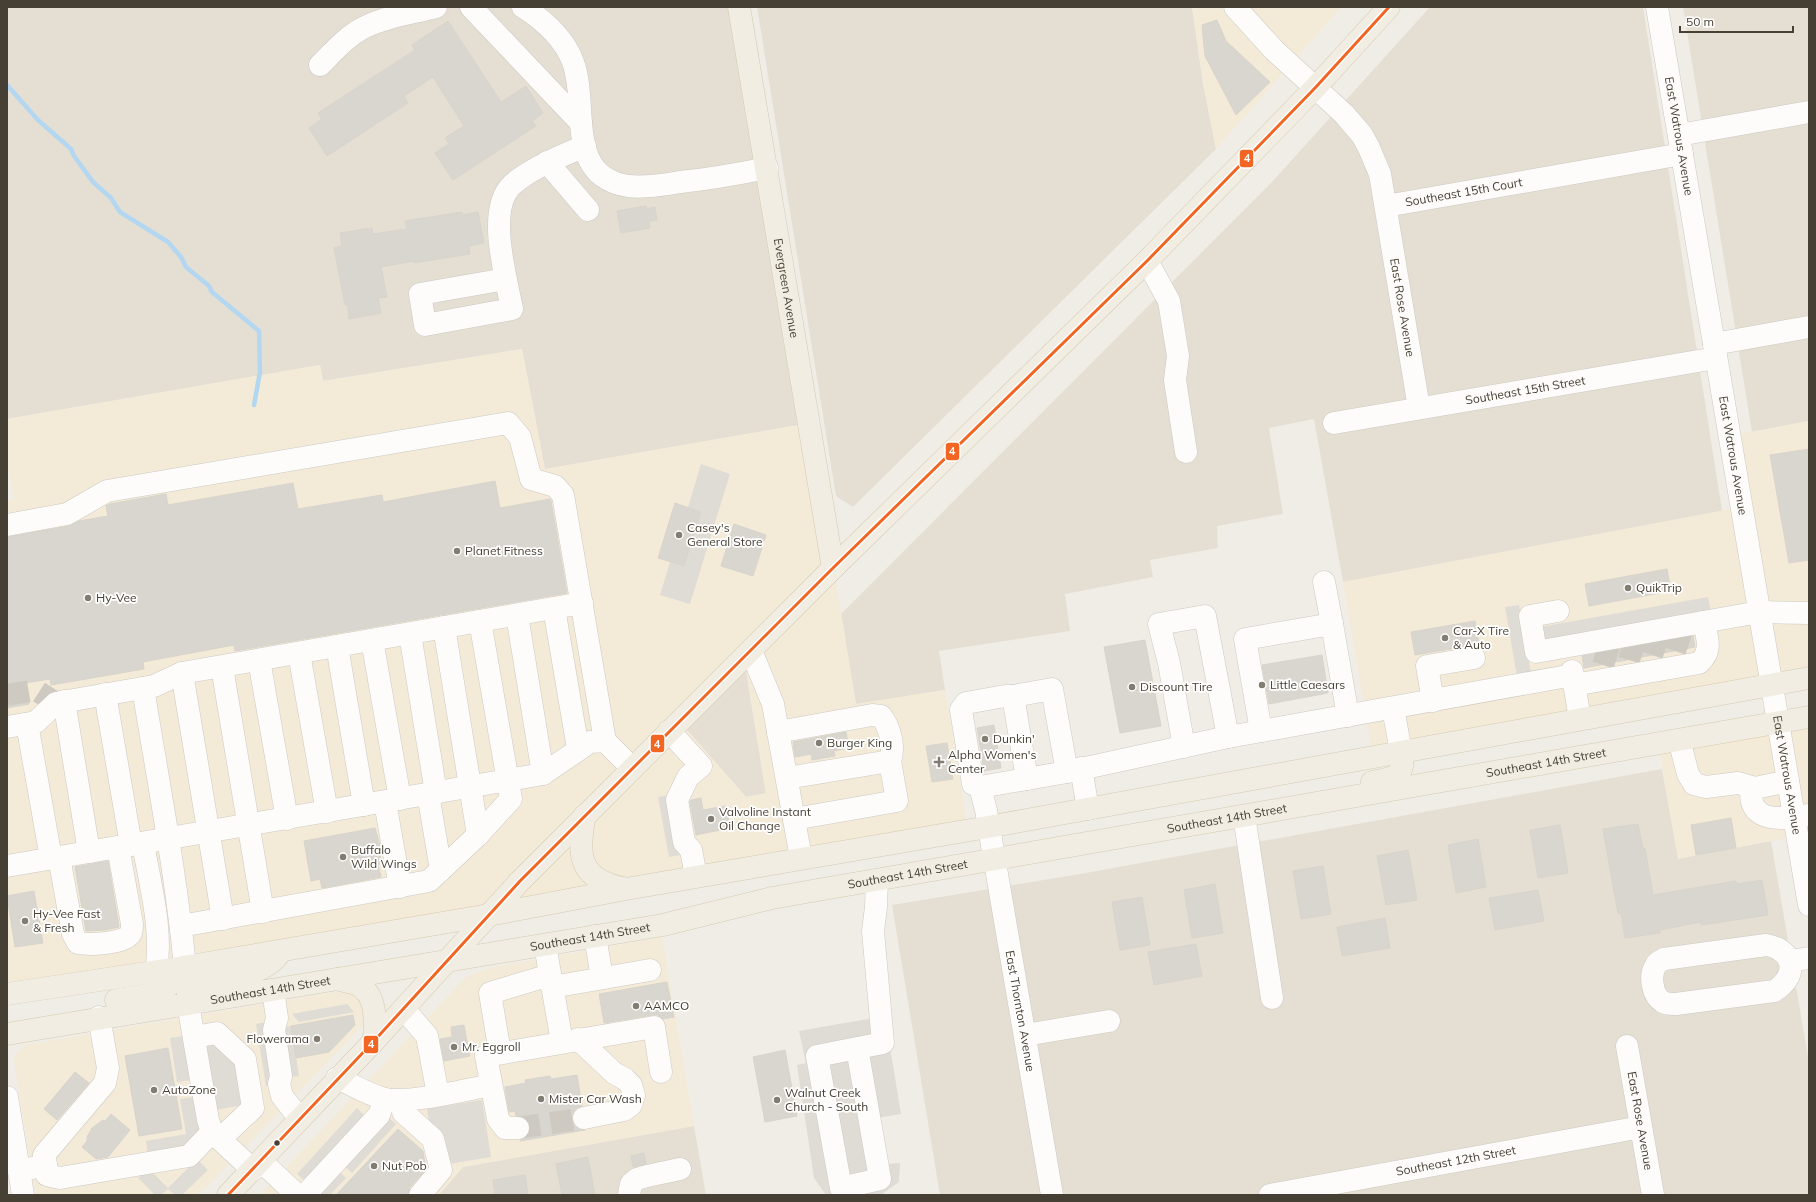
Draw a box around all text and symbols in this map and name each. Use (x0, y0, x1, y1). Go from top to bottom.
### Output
scale bar (1680, 8, 1793, 34)
text: 50 m (1686, 14, 1714, 29)
street label: East Watrous Avenue (1662, 75, 1697, 197)
line badge: 4 (1239, 149, 1254, 168)
text: 4 (1244, 151, 1251, 165)
street label: Southeast 15th Court (1404, 174, 1524, 210)
street label: Evergreen Avenue (771, 237, 802, 339)
street label: East Rose Avenue (1387, 257, 1418, 358)
street label: Southeast 15th Street (1464, 372, 1586, 408)
street label: East Watrous Avenue (1716, 395, 1751, 516)
line badge: 4 (945, 442, 960, 461)
text: 4 (949, 444, 956, 458)
place label: Casey's General Store (687, 520, 763, 549)
marker: Casey's General Store (674, 530, 684, 540)
place label: Planet Fitness (465, 543, 543, 558)
marker: Planet Fitness (452, 546, 462, 556)
place label: QuikTrip (1636, 580, 1682, 595)
marker: QuikTrip (1623, 583, 1633, 593)
place label: Hy-Vee (96, 590, 137, 605)
marker: Hy-Vee (83, 593, 93, 603)
place label: Car-X Tire & Auto (1453, 623, 1509, 652)
marker: Car-X Tire & Auto (1440, 633, 1450, 643)
place label: Little Caesars (1270, 677, 1345, 692)
place label: Discount Tire (1140, 679, 1213, 694)
marker: Little Caesars (1257, 680, 1267, 690)
marker: Discount Tire (1127, 682, 1137, 692)
street label: East Watrous Avenue (1770, 714, 1805, 836)
place label: Dunkin' (993, 731, 1035, 746)
line badge: 4 (650, 734, 665, 753)
marker: Dunkin' (980, 734, 990, 744)
place label: Burger King (827, 735, 892, 750)
text: 4 (654, 737, 661, 751)
marker: Burger King (814, 738, 824, 748)
street label: Southeast 14th Street (1485, 745, 1607, 780)
place label: Alpha Women's Center (948, 747, 1036, 776)
marker: Alpha Women's Center (933, 756, 945, 768)
street label: Southeast 14th Street (1166, 800, 1288, 836)
place label: Valvoline Instant Oil Change (719, 804, 811, 833)
marker: Valvoline Instant Oil Change (706, 814, 716, 824)
place label: Buffalo Wild Wings (351, 842, 417, 871)
marker: Buffalo Wild Wings (338, 852, 348, 862)
street label: Southeast 14th Street (846, 856, 969, 892)
place label: Hy-Vee Fast & Fresh (33, 906, 101, 935)
marker: Hy-Vee Fast & Fresh (20, 916, 30, 926)
street label: Southeast 14th Street (529, 919, 651, 954)
street label: East Thornton Avenue (1002, 949, 1039, 1073)
street label: Southeast 14th Street (209, 972, 331, 1007)
place label: AAMCO (644, 998, 689, 1013)
marker: AAMCO (631, 1001, 641, 1011)
place label: Flowerama (247, 1031, 309, 1046)
marker: Flowerama (312, 1034, 322, 1044)
line badge: 4 (363, 1035, 379, 1054)
text: 4 (368, 1037, 375, 1051)
place label: Mr. Eggroll (462, 1039, 521, 1054)
marker: Mr. Eggroll (449, 1042, 459, 1052)
street label: East Rose Avenue (1625, 1070, 1657, 1171)
place label: AutoZone (162, 1082, 216, 1097)
marker: AutoZone (149, 1085, 159, 1095)
place label: Walnut Creek Church - South (785, 1085, 868, 1114)
place label: Mister Car Wash (549, 1091, 642, 1106)
marker: Mister Car Wash (536, 1094, 546, 1104)
marker: Walnut Creek Church - South (772, 1095, 782, 1105)
unlabelled marker (272, 1138, 282, 1148)
street label: Southeast 12th Street (1395, 1142, 1517, 1179)
place label: Nut Pob (382, 1158, 427, 1173)
marker: Nut Pob (369, 1161, 379, 1171)

